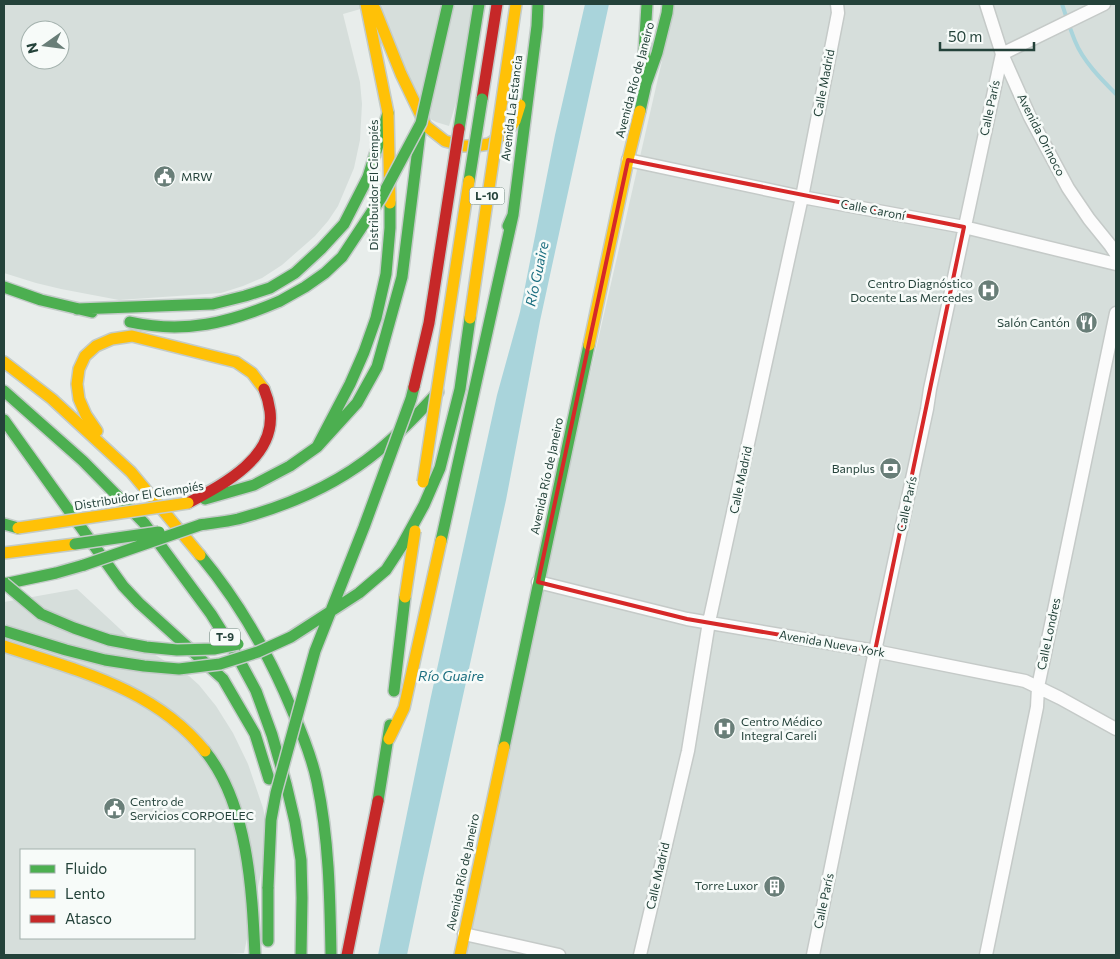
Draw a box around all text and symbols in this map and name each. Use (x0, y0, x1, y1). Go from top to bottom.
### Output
north arrow (20, 20, 70, 70)
street label: Avenida Río de Janeiro (612, 20, 657, 140)
scale bar (940, 20, 1034, 52)
text: 50 m (948, 27, 982, 45)
text: N (22, 41, 41, 55)
street label: Calle Madrid (810, 48, 836, 118)
street label: Avenida La Estancia (498, 54, 524, 162)
street label: Calle París (976, 79, 1002, 137)
street label: Avenida Orinoco (1015, 91, 1069, 178)
street label: Distribuidor El Ciempiés (366, 120, 380, 250)
public building icon: MRW (153, 165, 177, 189)
place label: MRW (181, 169, 213, 183)
road number: L-10 (470, 188, 504, 205)
street label: Calle Caroní (840, 196, 908, 222)
water label: Río Guaire (521, 239, 552, 308)
place label: Centro Diagnóstico Docente Las Mercedes (850, 276, 973, 304)
hospital icon: Centro Diagnóstico Docente Las Mercedes (977, 279, 1001, 303)
restaurant icon: Salón Cantón (1074, 311, 1098, 335)
place label: Salón Cantón (997, 315, 1070, 329)
street label: Avenida Río de Janeiro (527, 416, 566, 536)
street label: Calle Madrid (726, 445, 754, 515)
bank icon: Banplus (879, 457, 903, 481)
place label: Banplus (832, 461, 875, 475)
street label: Calle París (893, 475, 919, 533)
street label: Distribuidor El Ciempiés (73, 478, 205, 512)
street label: Calle Londres (1034, 596, 1063, 671)
street label: Avenida Nueva York (778, 627, 887, 659)
road number: T-9 (210, 628, 240, 646)
water label: Río Guaire (418, 667, 484, 684)
place label: Centro Médico Integral Careli (741, 714, 822, 742)
hospital icon: Centro Médico Integral Careli (713, 717, 737, 741)
place label: Centro de Servicios CORPOELEC (130, 794, 254, 822)
public building icon: Centro de Servicios CORPOELEC (102, 797, 126, 821)
street label: Avenida Río de Janeiro (443, 812, 482, 932)
street label: Calle Madrid (642, 841, 672, 911)
legend (20, 849, 195, 939)
text: Fluido (65, 859, 107, 877)
street label: Calle París (810, 872, 836, 930)
building icon: Torre Luxor (762, 874, 786, 898)
place label: Torre Luxor (694, 878, 758, 892)
text: Lento (65, 884, 105, 902)
text: Atasco (65, 909, 112, 927)

